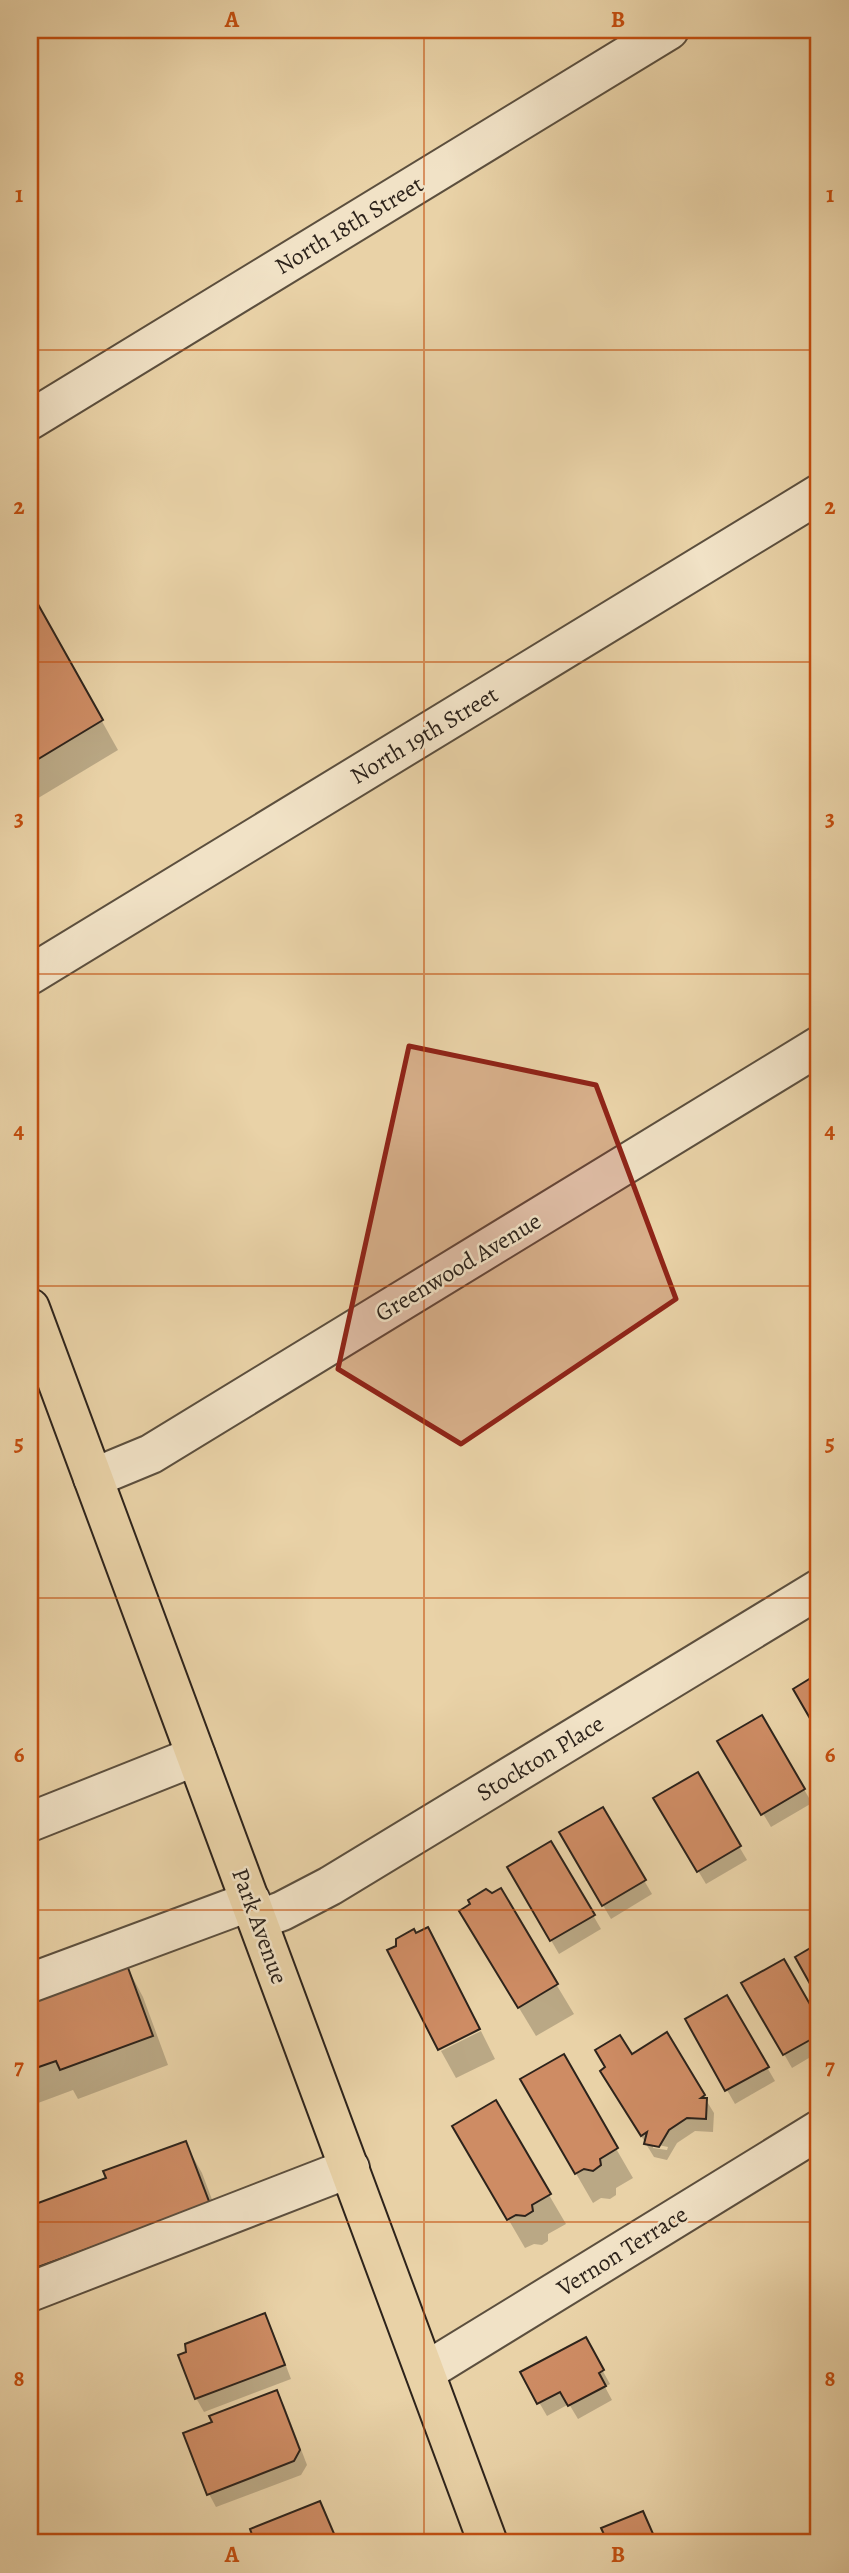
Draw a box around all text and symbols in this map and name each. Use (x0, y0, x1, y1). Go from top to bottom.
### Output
text: A (224, 4, 240, 35)
text: B (611, 4, 625, 35)
street label: North 18th Street (269, 168, 429, 282)
text: 1 (15, 179, 23, 210)
text: 1 (826, 179, 834, 210)
text: 2 (13, 491, 25, 522)
text: 2 (824, 491, 836, 522)
street label: North 19th Street (344, 678, 504, 792)
text: 3 (14, 803, 24, 834)
text: 3 (825, 803, 835, 834)
text: 4 (14, 1115, 25, 1146)
text: 4 (825, 1115, 836, 1146)
street label: Greenwood Avenue (369, 1205, 547, 1329)
text: 5 (14, 1427, 24, 1458)
text: 5 (825, 1427, 835, 1458)
street label: Stockton Place (470, 1707, 610, 1809)
text: 6 (14, 1739, 25, 1770)
text: 6 (825, 1739, 836, 1770)
street label: Park Avenue (224, 1864, 296, 1988)
text: 7 (14, 2051, 24, 2082)
text: 7 (825, 2051, 835, 2082)
street label: Vernon Terrace (550, 2198, 693, 2304)
text: 8 (13, 2363, 25, 2394)
text: 8 (824, 2363, 836, 2394)
text: A (224, 2539, 240, 2570)
text: B (611, 2539, 625, 2570)

